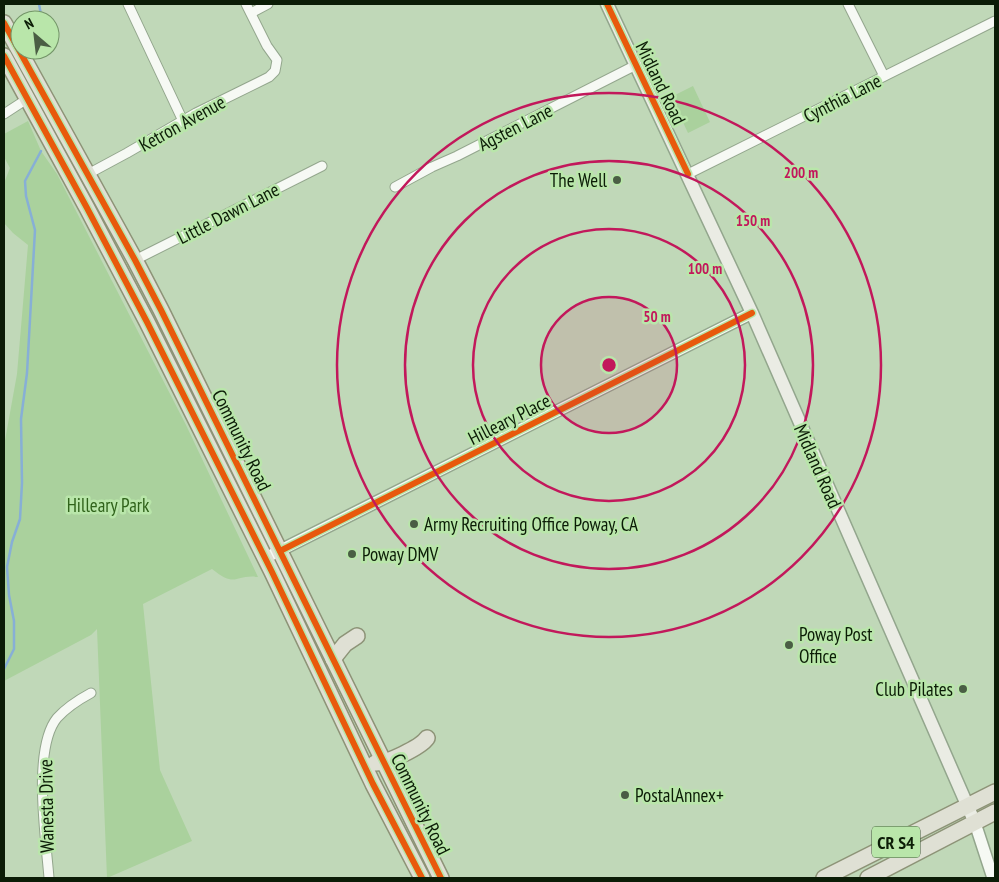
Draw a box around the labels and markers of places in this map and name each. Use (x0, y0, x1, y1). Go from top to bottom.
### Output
place label: The Well (550, 168, 608, 192)
marker: The Well (611, 174, 623, 186)
centre of rings (600, 356, 618, 374)
place label: Army Recruiting Office Poway, CA (424, 512, 638, 536)
marker: Army Recruiting Office Poway, CA (408, 518, 420, 530)
place label: Poway DMV (362, 542, 439, 566)
marker: Poway DMV (346, 548, 358, 560)
place label: Poway Post Office (799, 622, 873, 668)
marker: Poway Post Office (783, 639, 795, 651)
place label: Club Pilates (875, 677, 953, 701)
marker: Club Pilates (957, 683, 969, 695)
place label: PostalAnnex+ (635, 783, 724, 807)
marker: PostalAnnex+ (619, 789, 631, 801)

